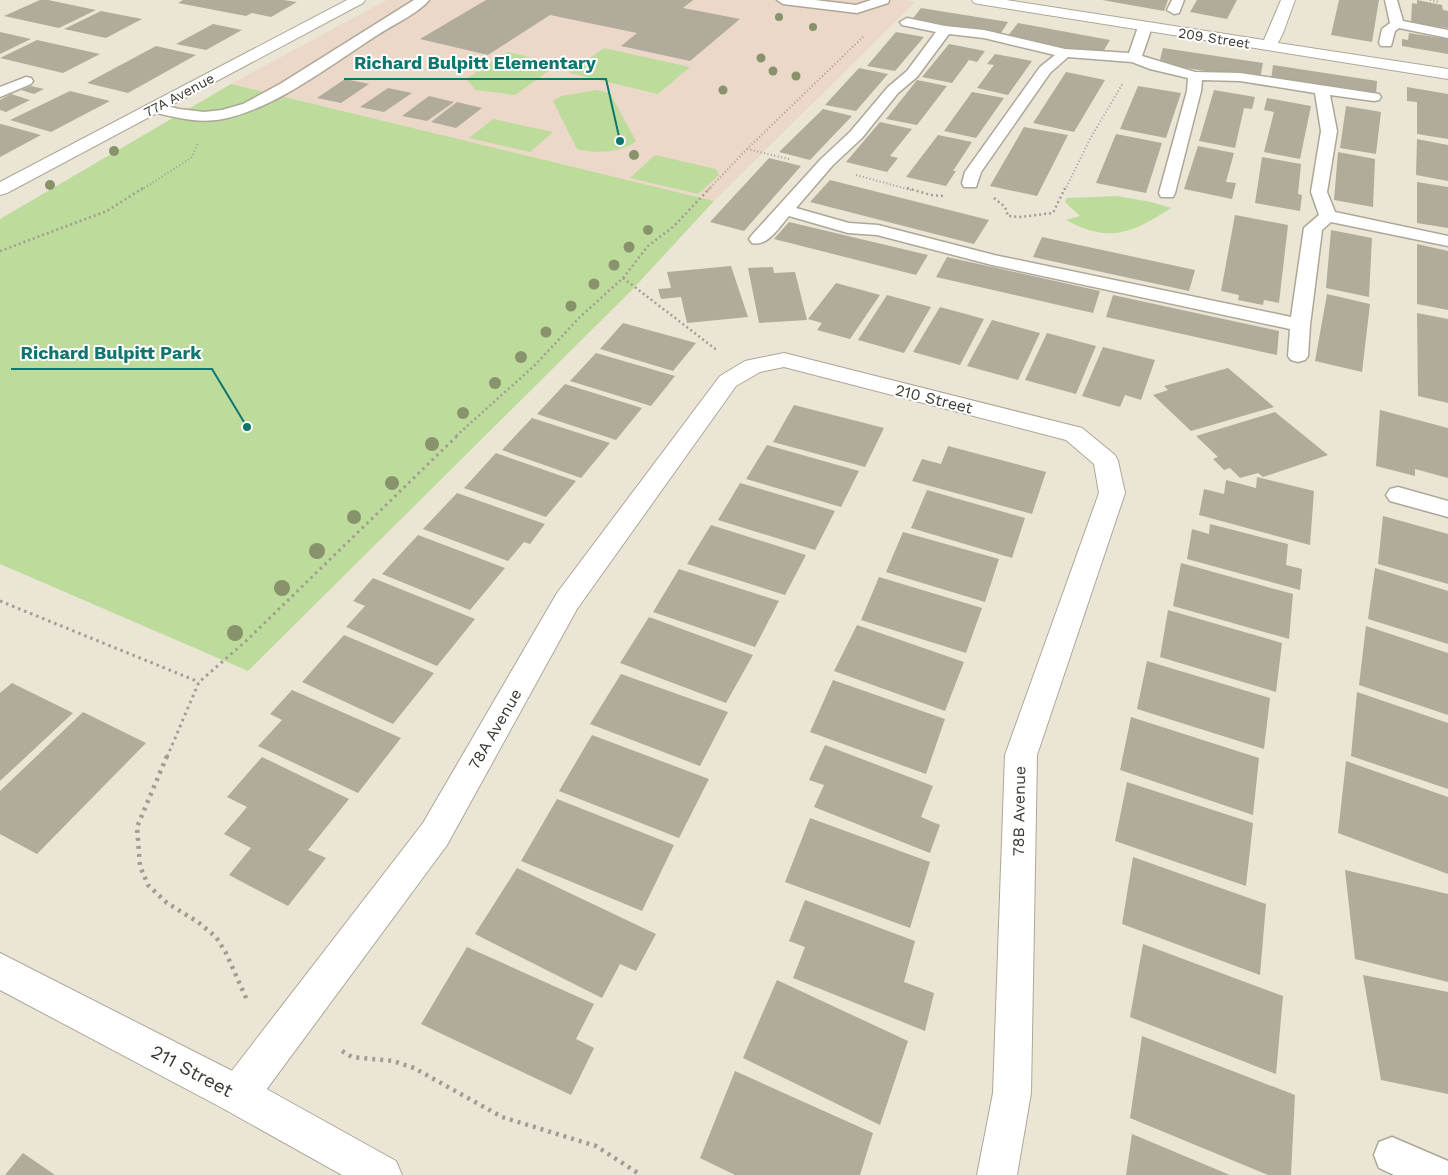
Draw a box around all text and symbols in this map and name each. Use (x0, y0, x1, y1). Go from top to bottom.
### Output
street label: 209 Street (1177, 24, 1251, 52)
callout: Richard Bulpitt Elementary (344, 46, 606, 79)
text: Richard Bulpitt Elementary (354, 52, 597, 73)
street label: 77A Avenue (141, 70, 217, 120)
callout: Richard Bulpitt Park (11, 336, 212, 369)
text: Richard Bulpitt Park (21, 342, 202, 363)
street label: 210 Street (893, 380, 975, 418)
street label: 78A Avenue (464, 685, 526, 773)
street label: 78B Avenue (1009, 766, 1029, 856)
street label: 211 Street (147, 1040, 237, 1102)

